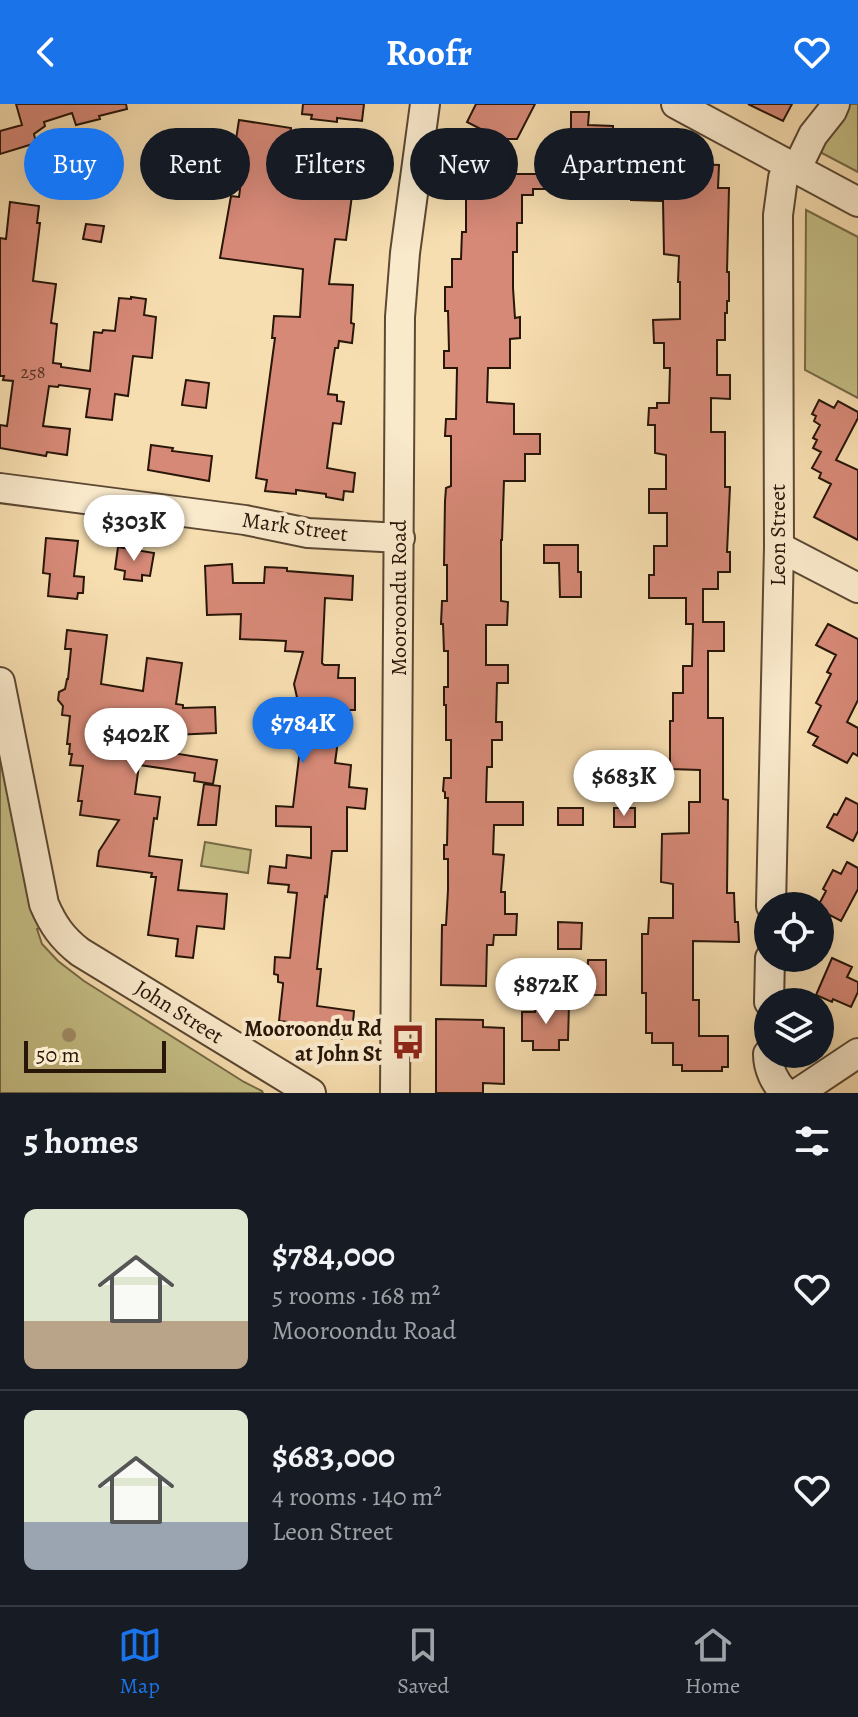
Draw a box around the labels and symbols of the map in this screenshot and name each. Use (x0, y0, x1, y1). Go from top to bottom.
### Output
house number: 258 (20, 360, 46, 384)
street label: Leon Street (763, 484, 793, 586)
pin: $303K (78, 495, 190, 563)
street label: Mark Street (240, 505, 350, 549)
street label: Mooroondu Road (384, 520, 414, 676)
pin: $784K (247, 697, 359, 765)
pin: $402K (80, 708, 192, 776)
pin: $683K (568, 750, 680, 818)
pin: $872K (490, 958, 602, 1026)
street label: John Street (129, 973, 229, 1051)
place label: Mooroondu Rd at John St (244, 1014, 383, 1069)
bus stop icon: Mooroondu Rd at John St (389, 1023, 427, 1061)
scale bar (24, 1037, 166, 1073)

